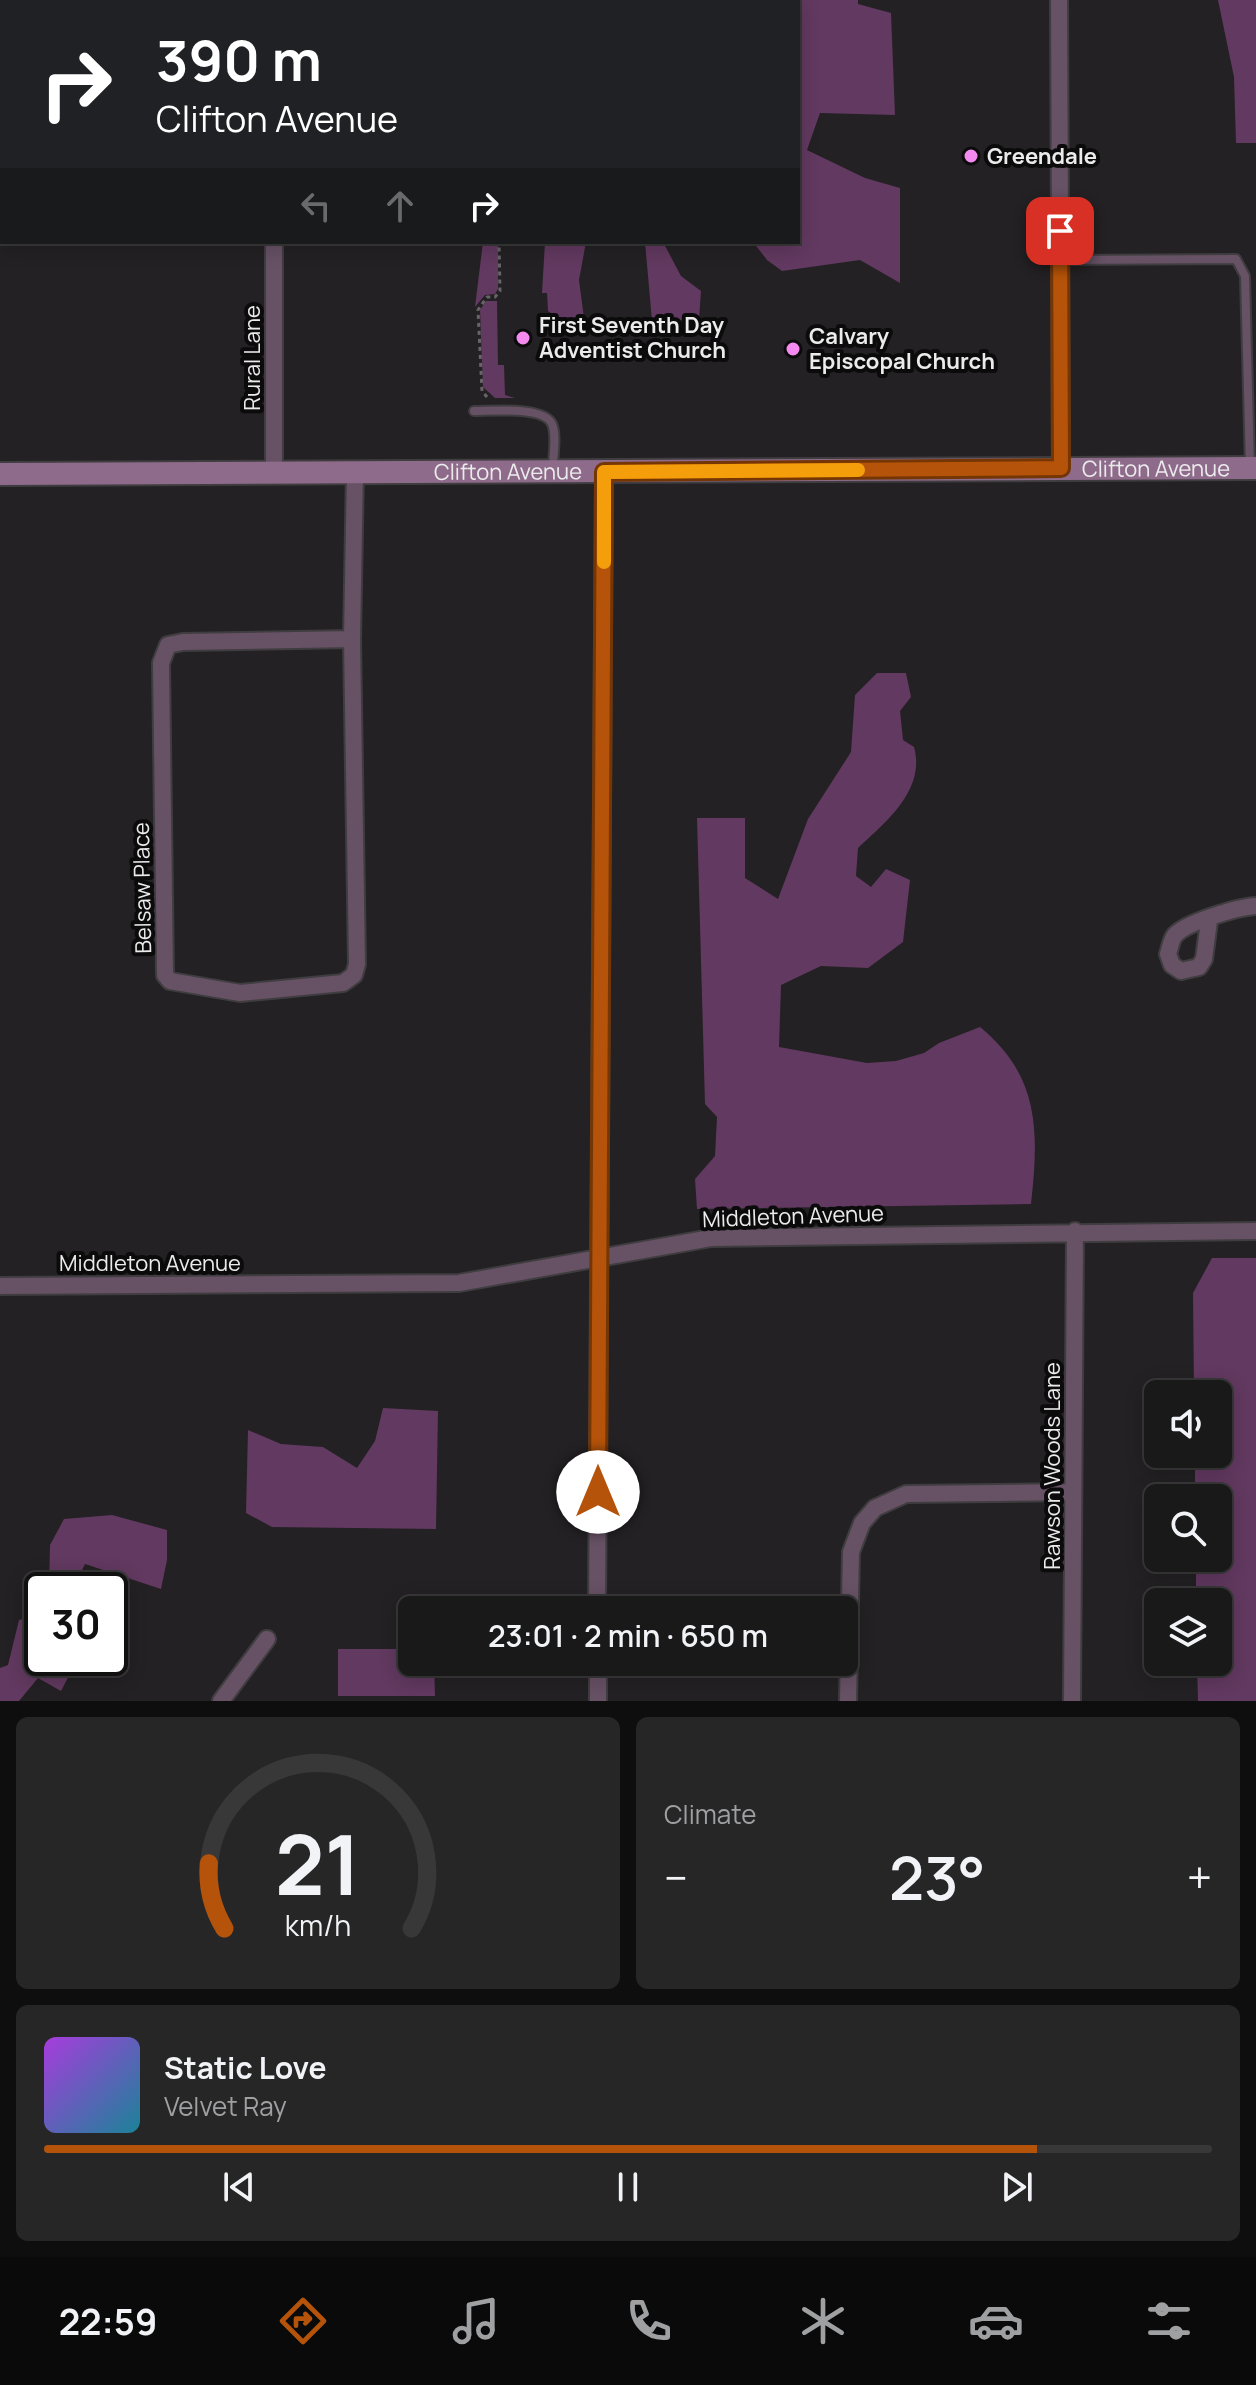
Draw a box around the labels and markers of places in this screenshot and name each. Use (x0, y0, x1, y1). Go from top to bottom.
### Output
place label: Greendale (987, 141, 1097, 171)
marker: Greendale (962, 147, 980, 165)
pin (1026, 197, 1094, 265)
place label: First Seventh Day Adventist Church (539, 310, 726, 365)
place label: Calvary Episcopal Church (809, 321, 995, 376)
marker: First Seventh Day Adventist Church (514, 329, 532, 347)
marker: Calvary Episcopal Church (784, 340, 802, 358)

